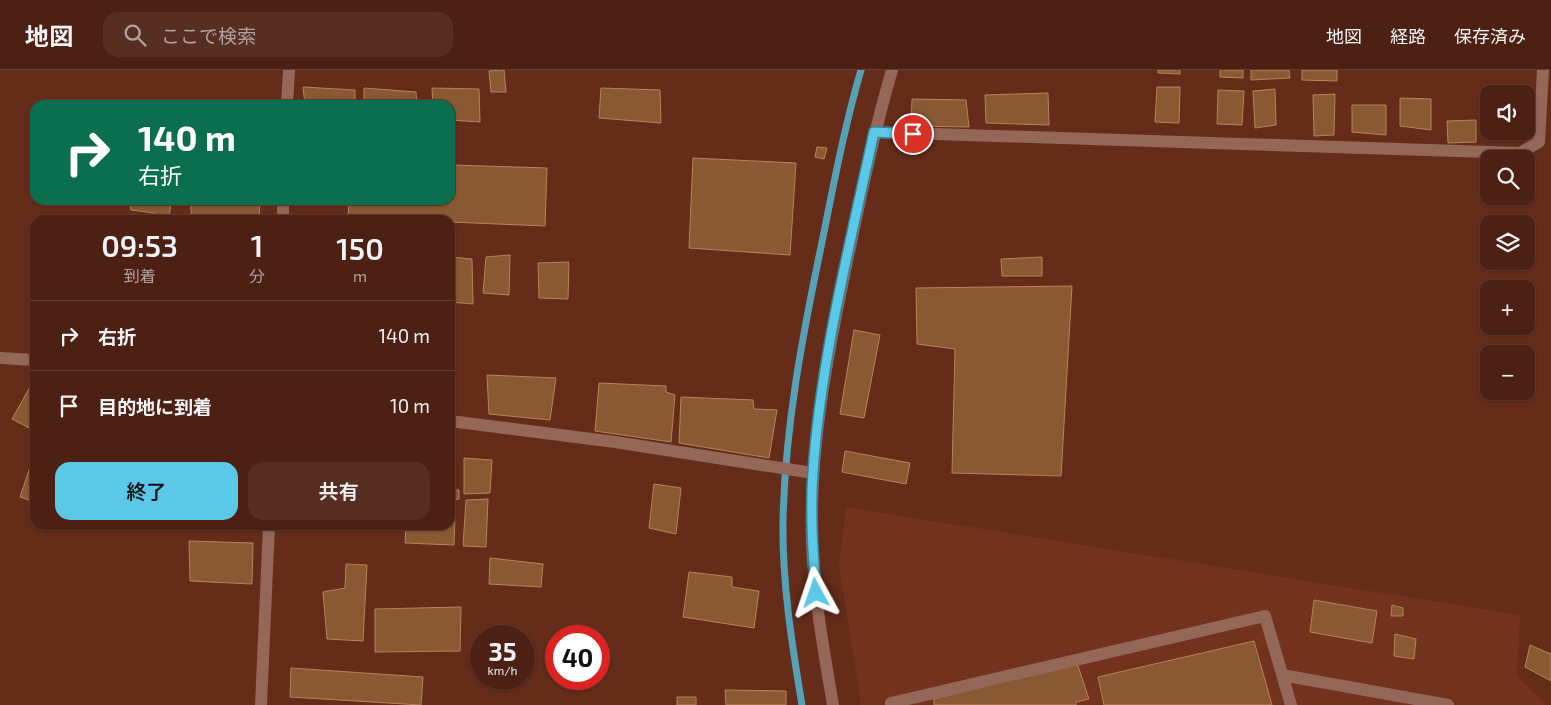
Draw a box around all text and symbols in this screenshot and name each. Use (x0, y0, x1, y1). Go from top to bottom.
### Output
search box (103, 12, 453, 57)
text: 地図 (25, 21, 73, 50)
icon: search (121, 21, 149, 49)
text: ここで検索 (161, 24, 256, 47)
text: 地図 (1326, 25, 1362, 47)
text: 経路 (1390, 25, 1426, 47)
text: 保存済み (1454, 25, 1526, 47)
map controls (1480, 85, 1535, 400)
button: sound (1480, 85, 1535, 140)
pin (892, 113, 934, 155)
text: 140 m (138, 116, 236, 158)
icon: right (55, 120, 120, 185)
icon: arrive (899, 120, 927, 148)
button: search (1480, 150, 1535, 205)
text: 右折 (138, 162, 182, 188)
button: layers (1480, 215, 1535, 270)
text: 09:53 (101, 227, 178, 263)
text: 1 (251, 227, 263, 263)
text: 150 (336, 230, 384, 266)
text: 到着 (124, 266, 156, 285)
text: 分 (249, 266, 265, 285)
text: m (353, 266, 367, 285)
button: + (1480, 280, 1535, 335)
icon: right (55, 322, 83, 350)
text: 140 m (378, 324, 430, 347)
text: 右折 (98, 325, 136, 348)
button: − (1480, 345, 1535, 400)
icon: arrive (55, 392, 83, 420)
text: 10 m (390, 394, 430, 417)
text: 目的地に到着 (98, 395, 212, 418)
button: 終了 (55, 462, 238, 520)
button: 共有 (248, 462, 430, 520)
position arrow (789, 566, 841, 618)
speed limit sign: 40 (545, 625, 610, 690)
text: 35 (489, 636, 516, 666)
text: km/h (488, 663, 517, 677)

